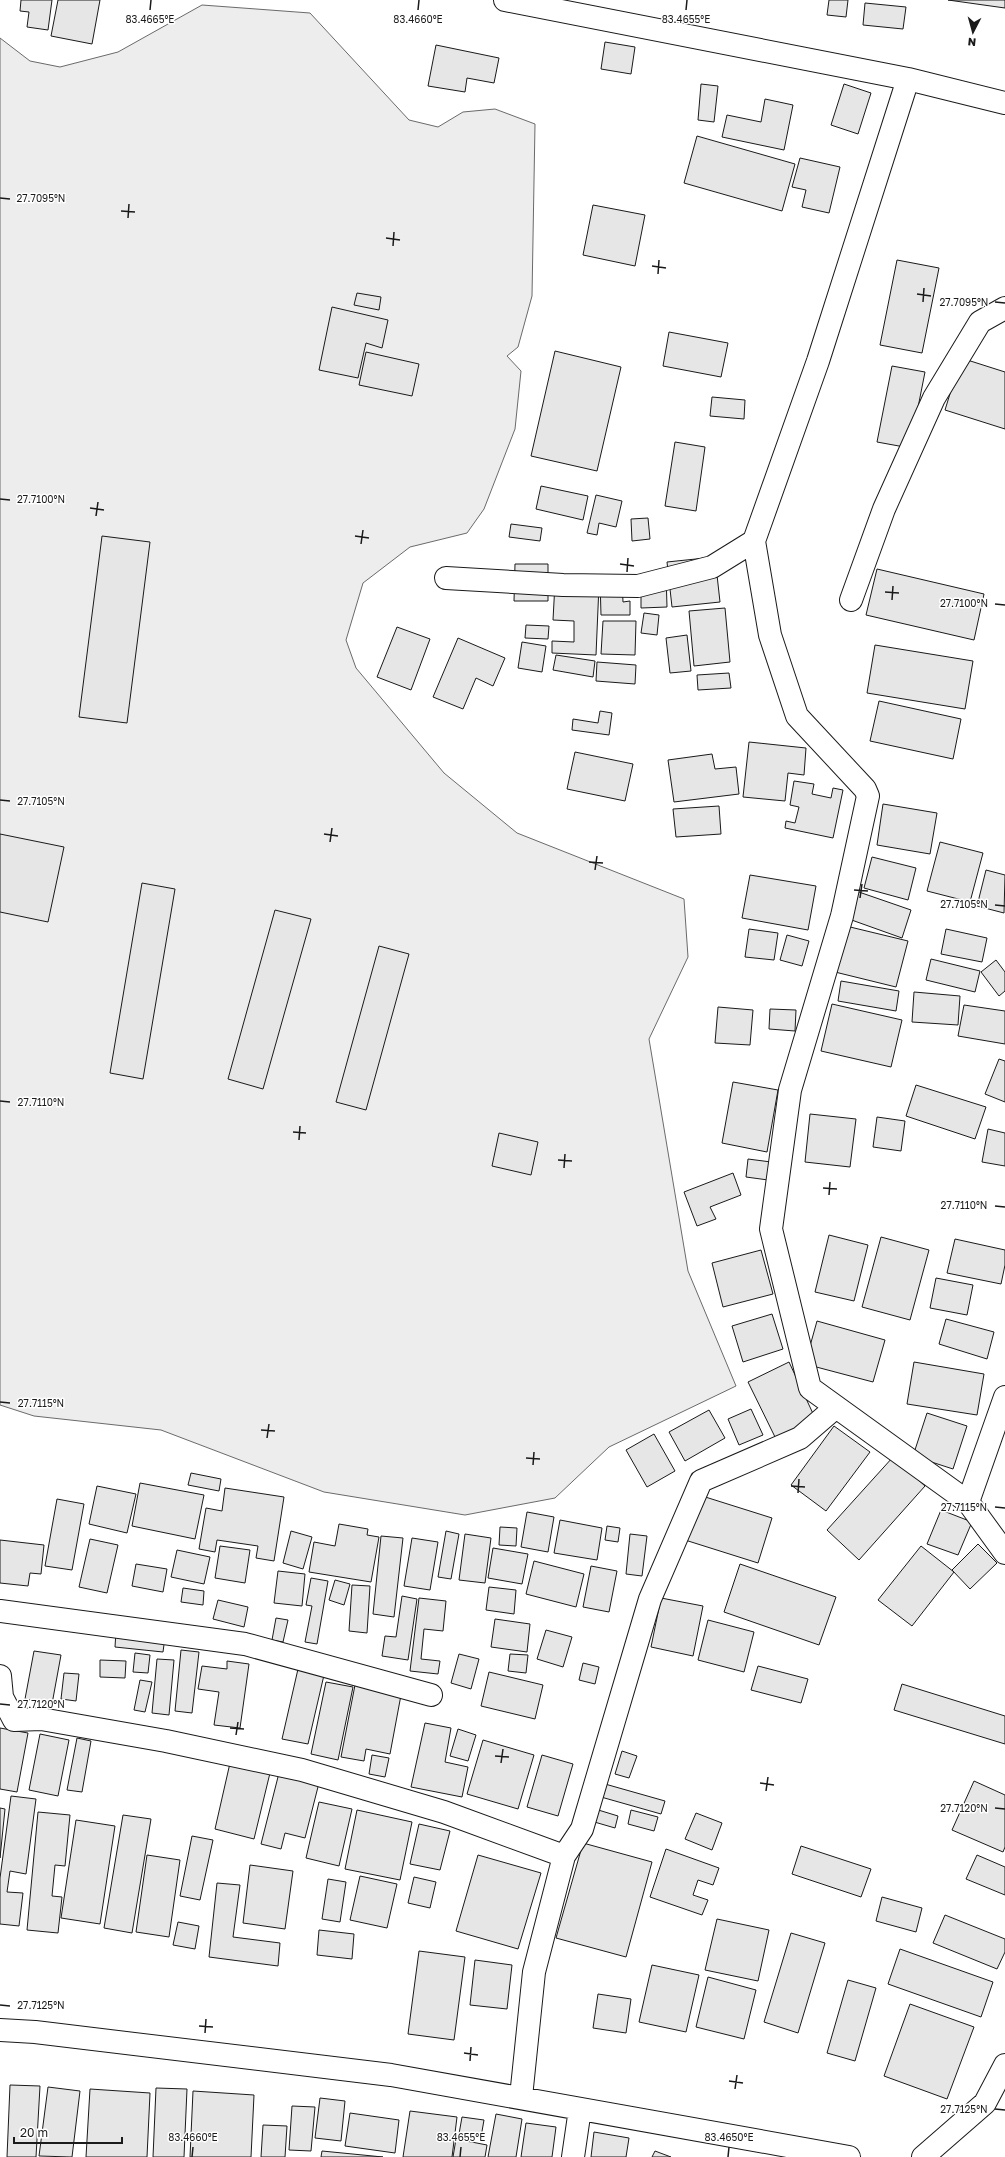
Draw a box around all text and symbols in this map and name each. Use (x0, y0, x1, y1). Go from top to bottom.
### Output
north arrow (953, 12, 993, 52)
text: 83.4665°E (126, 13, 174, 25)
text: 83.4660°E (393, 13, 443, 25)
text: 83.4655°E (662, 13, 710, 25)
text: N (967, 36, 977, 49)
text: 27.7095°N (17, 192, 65, 204)
text: 27.7095°N (940, 296, 988, 308)
text: 27.7100°N (17, 493, 65, 505)
text: 27.7100°N (940, 597, 988, 609)
text: 27.7105°N (17, 795, 65, 807)
text: 27.7105°N (940, 898, 988, 910)
text: 27.7110°N (18, 1096, 64, 1108)
text: 27.7110°N (941, 1199, 987, 1211)
text: 27.7115°N (18, 1397, 64, 1409)
text: 27.7115°N (941, 1501, 987, 1513)
text: 27.7120°N (17, 1698, 65, 1710)
text: 27.7120°N (940, 1802, 988, 1814)
text: 27.7125°N (17, 1999, 65, 2011)
text: 27.7125°N (940, 2103, 988, 2115)
scale bar (14, 2119, 122, 2145)
text: 20 m (20, 2125, 48, 2140)
text: 83.4660°E (168, 2131, 218, 2143)
text: 83.4655°E (437, 2131, 485, 2143)
text: 83.4650°E (704, 2131, 754, 2143)

